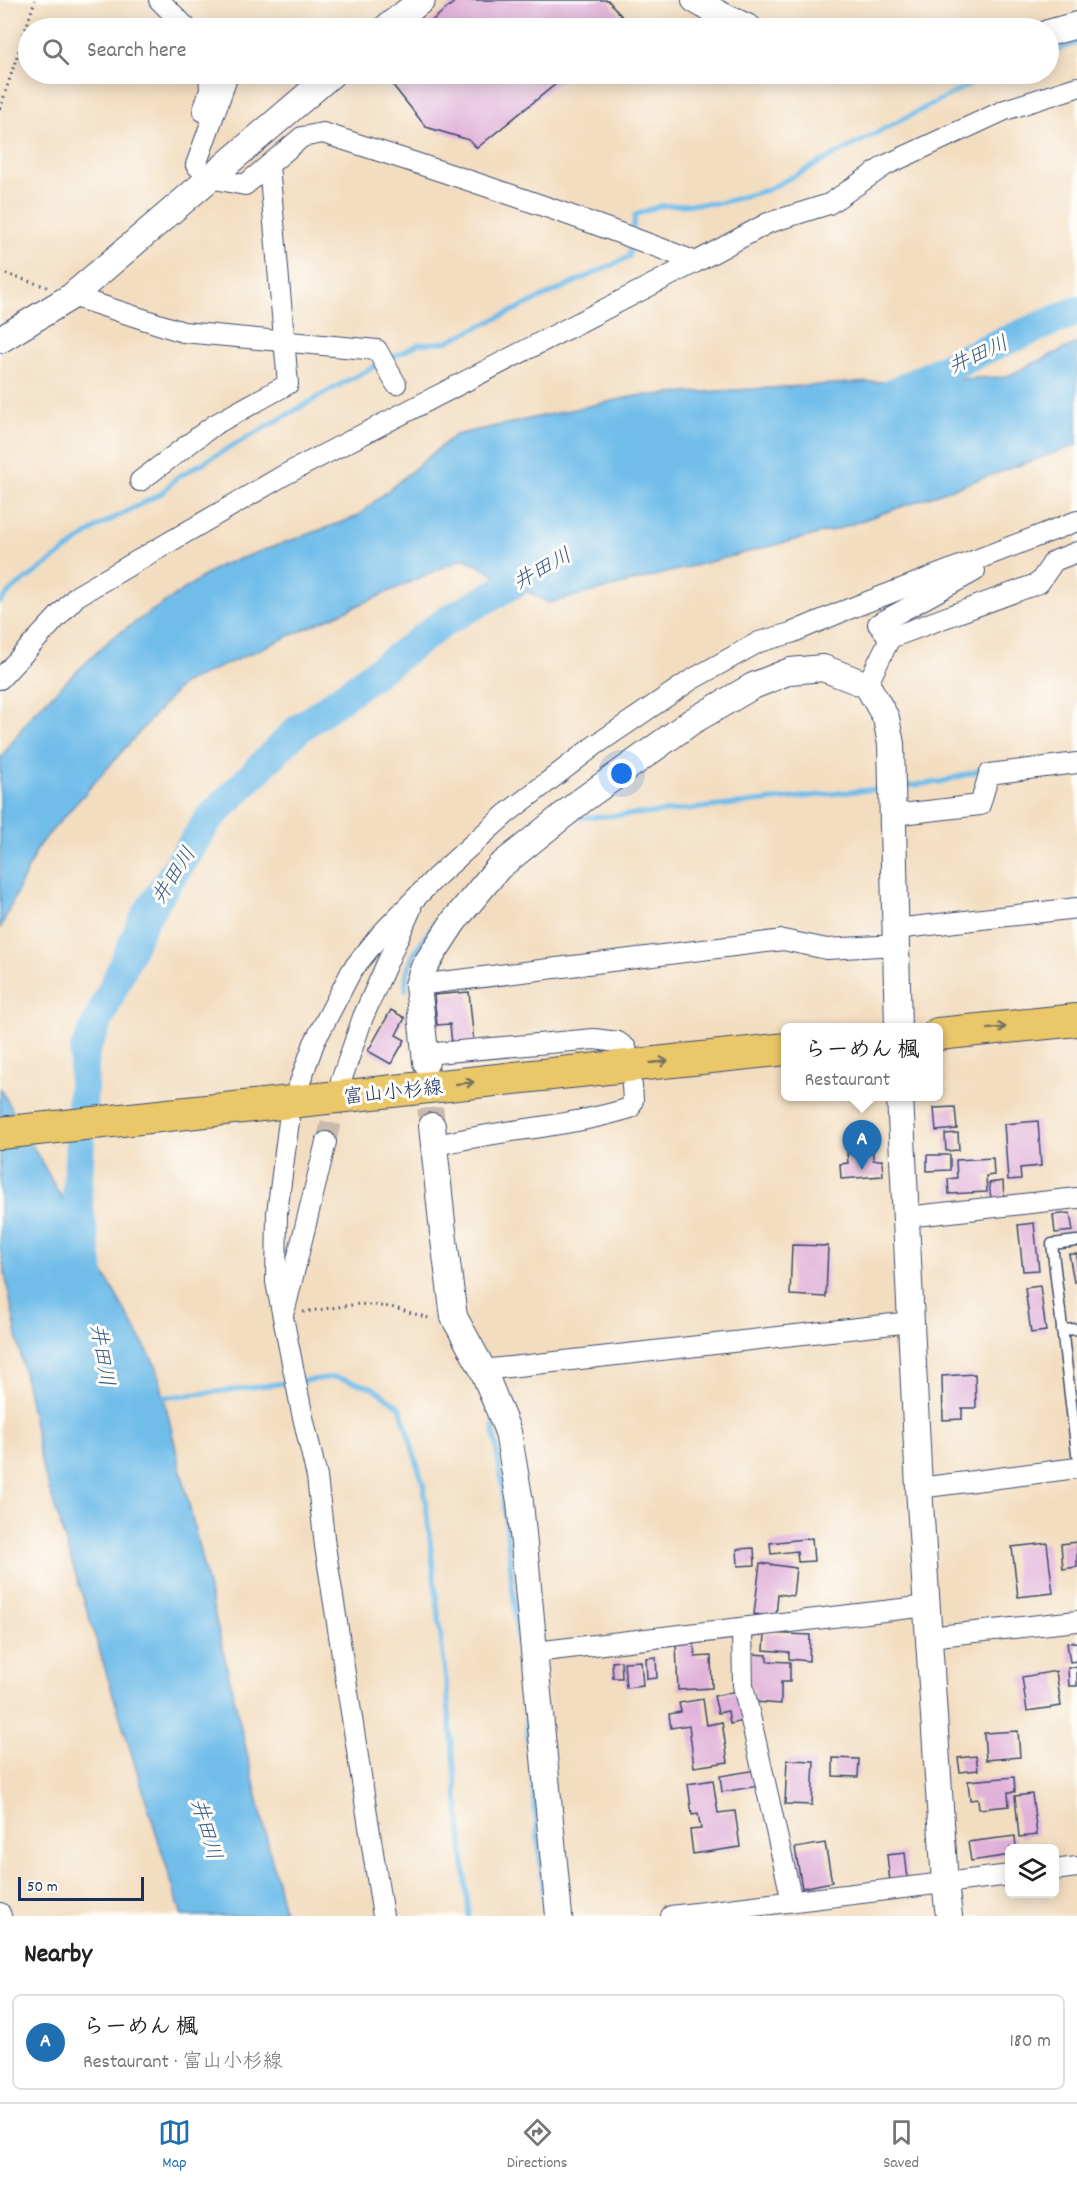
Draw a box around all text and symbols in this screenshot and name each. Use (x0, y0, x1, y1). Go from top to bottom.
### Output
search box (18, 18, 1059, 84)
icon: search (39, 35, 72, 68)
text: Search here (87, 36, 186, 67)
water label: 井田川 (944, 330, 1014, 383)
water label: 井田川 (509, 542, 578, 599)
your location (607, 759, 636, 788)
water label: 井田川 (146, 842, 205, 911)
one-way arrow (986, 1022, 1006, 1033)
popup (781, 1023, 943, 1101)
text: らーめん 楓 (804, 1036, 920, 1067)
one-way arrow (648, 1056, 668, 1067)
text: Restaurant (804, 1067, 890, 1095)
street label: 富山小杉線 (342, 1075, 445, 1113)
one-way arrow (454, 1077, 474, 1088)
pin: A (842, 1120, 882, 1170)
water label: 井田川 (80, 1322, 120, 1389)
water label: 井田川 (181, 1795, 227, 1864)
map controls (1005, 1844, 1059, 1898)
button: layers (1005, 1844, 1059, 1898)
scale bar (18, 1874, 144, 1902)
text: 50 m (27, 1876, 58, 1899)
text: Nearby (24, 1937, 92, 1974)
text: らーめん 楓 (83, 2013, 198, 2044)
text: A (40, 2028, 51, 2056)
text: 180 m (1009, 2028, 1051, 2056)
text: Restaurant · 富山小杉線 (83, 2049, 283, 2077)
tab: Map (158, 2116, 191, 2175)
tab: Directions (507, 2116, 567, 2175)
tab: Saved (883, 2116, 919, 2175)

